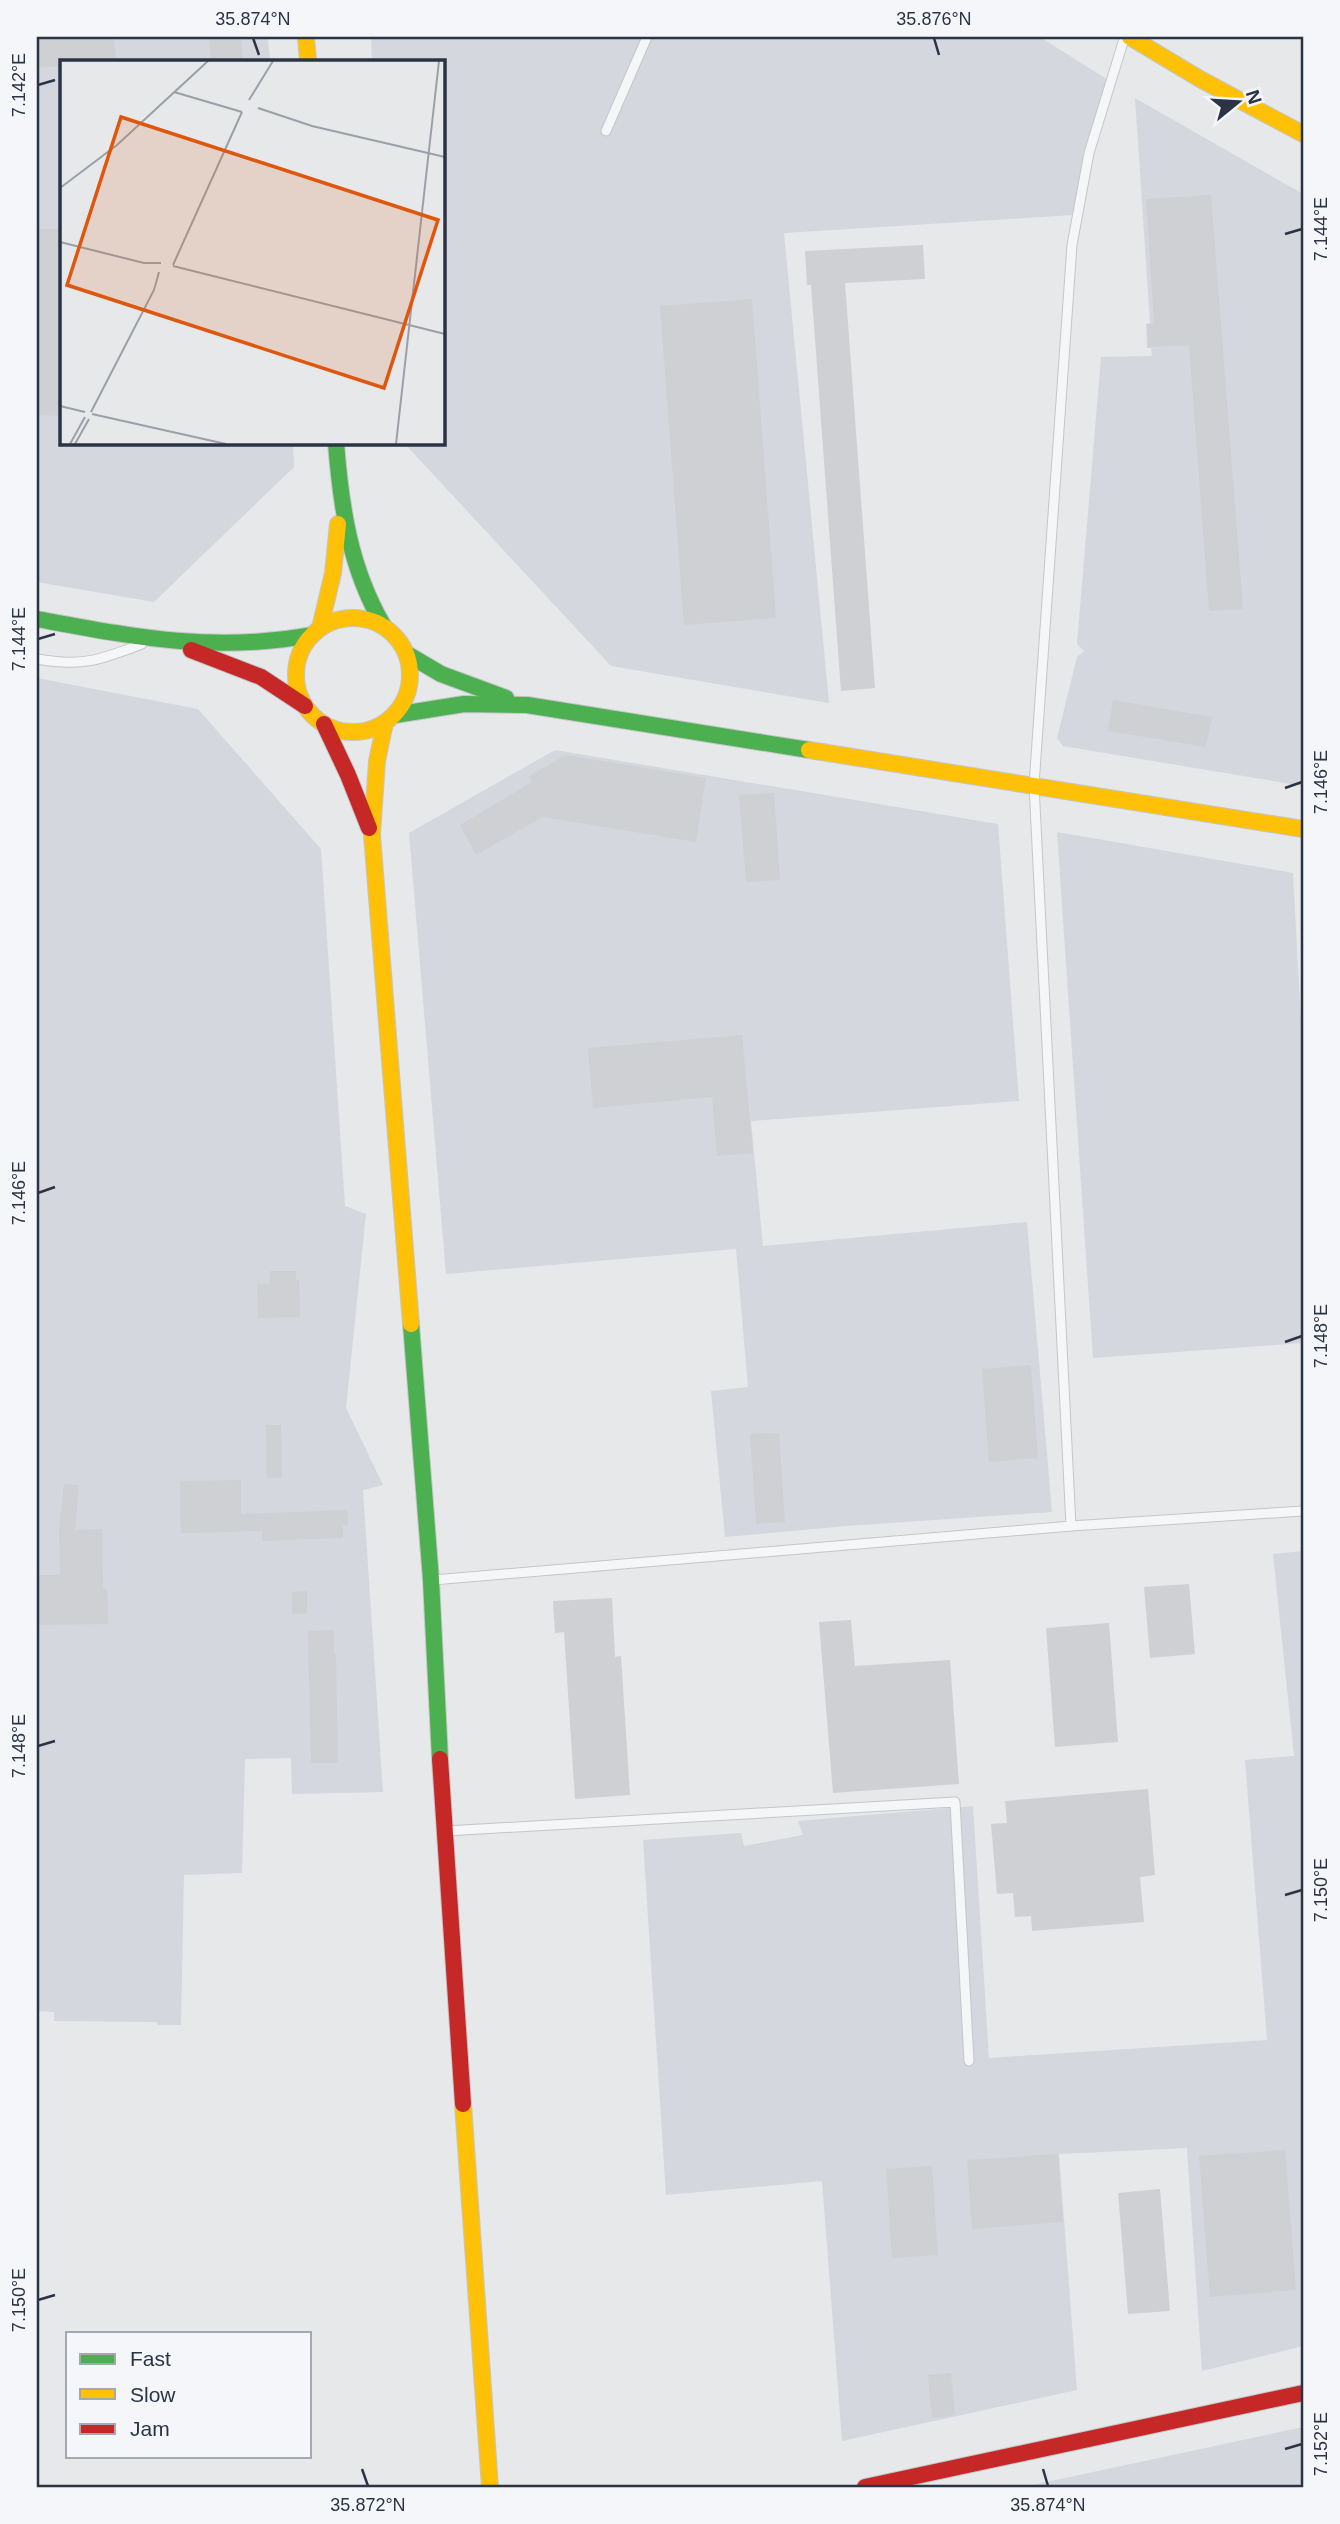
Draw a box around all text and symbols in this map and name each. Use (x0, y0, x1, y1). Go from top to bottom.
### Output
text: 35.874°N (215, 9, 291, 29)
text: 35.876°N (896, 9, 972, 29)
text: 7.142°E (9, 53, 29, 117)
inset map (60, 60, 444, 444)
north arrow (1204, 66, 1274, 136)
text: N (1242, 87, 1266, 107)
text: 7.144°E (1311, 197, 1331, 261)
text: 7.144°E (9, 607, 29, 671)
text: 7.146°E (1311, 750, 1331, 814)
text: 7.146°E (9, 1161, 29, 1225)
text: 7.148°E (1311, 1304, 1331, 1368)
text: 7.148°E (9, 1714, 29, 1778)
text: 7.150°E (1311, 1858, 1331, 1922)
text: 7.150°E (9, 2268, 29, 2332)
legend (66, 2332, 312, 2458)
text: Fast (130, 2347, 171, 2370)
text: Slow (130, 2383, 176, 2406)
text: 7.152°E (1311, 2412, 1331, 2476)
text: Jam (130, 2417, 170, 2440)
text: 35.872°N (330, 2495, 406, 2515)
text: 35.874°N (1010, 2495, 1086, 2515)

